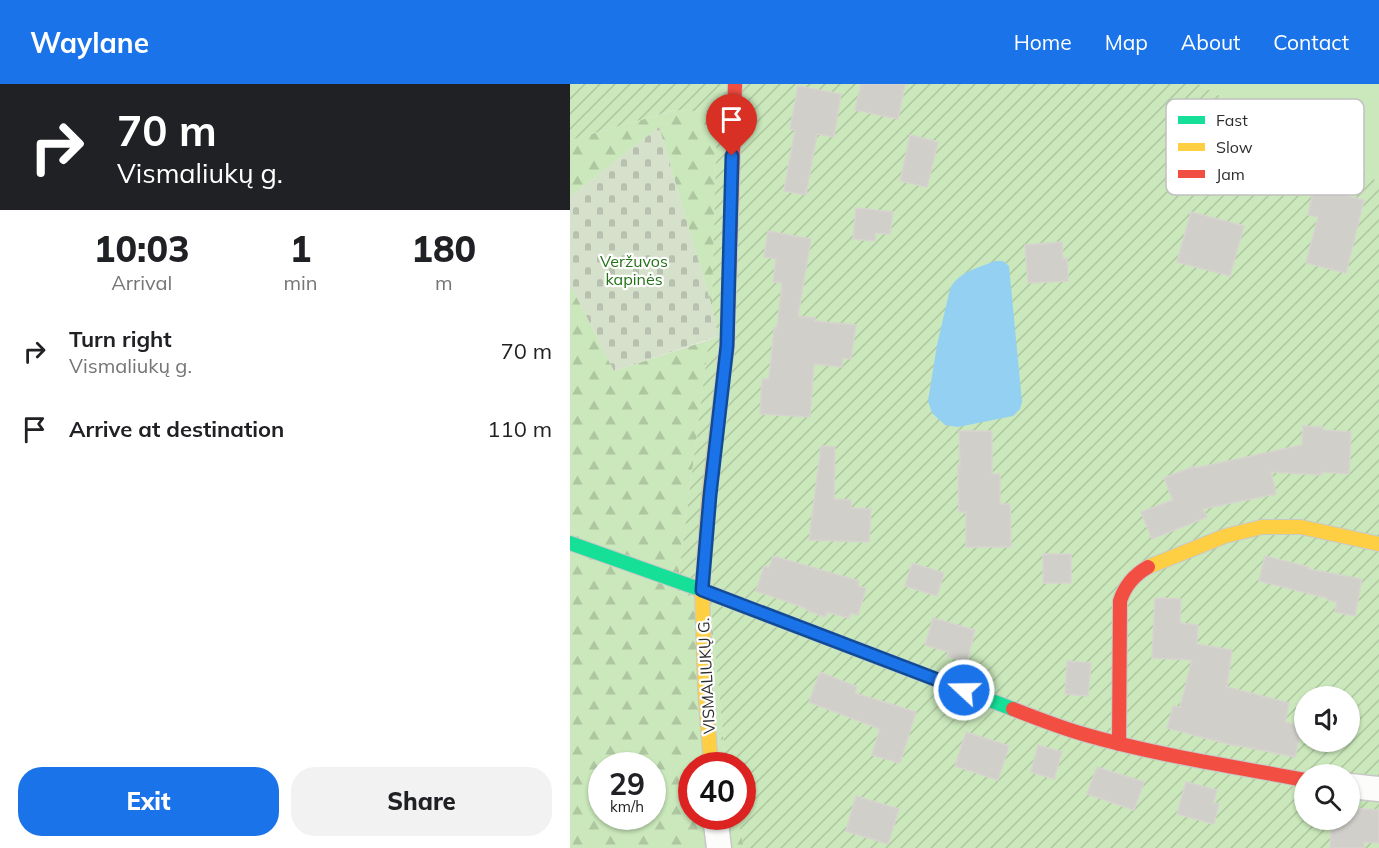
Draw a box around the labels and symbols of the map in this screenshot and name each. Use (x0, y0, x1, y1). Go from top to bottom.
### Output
pin (706, 94, 757, 156)
legend (1166, 99, 1364, 195)
text: Fast (1216, 110, 1248, 130)
text: Slow (1216, 137, 1253, 157)
text: Jam (1216, 164, 1245, 184)
park label: Veržuvos kapinės (600, 251, 668, 289)
street label: VISMALIUKŲ G. (693, 617, 719, 735)
position arrow (932, 658, 996, 722)
speed limit sign: 40 (678, 752, 756, 830)

